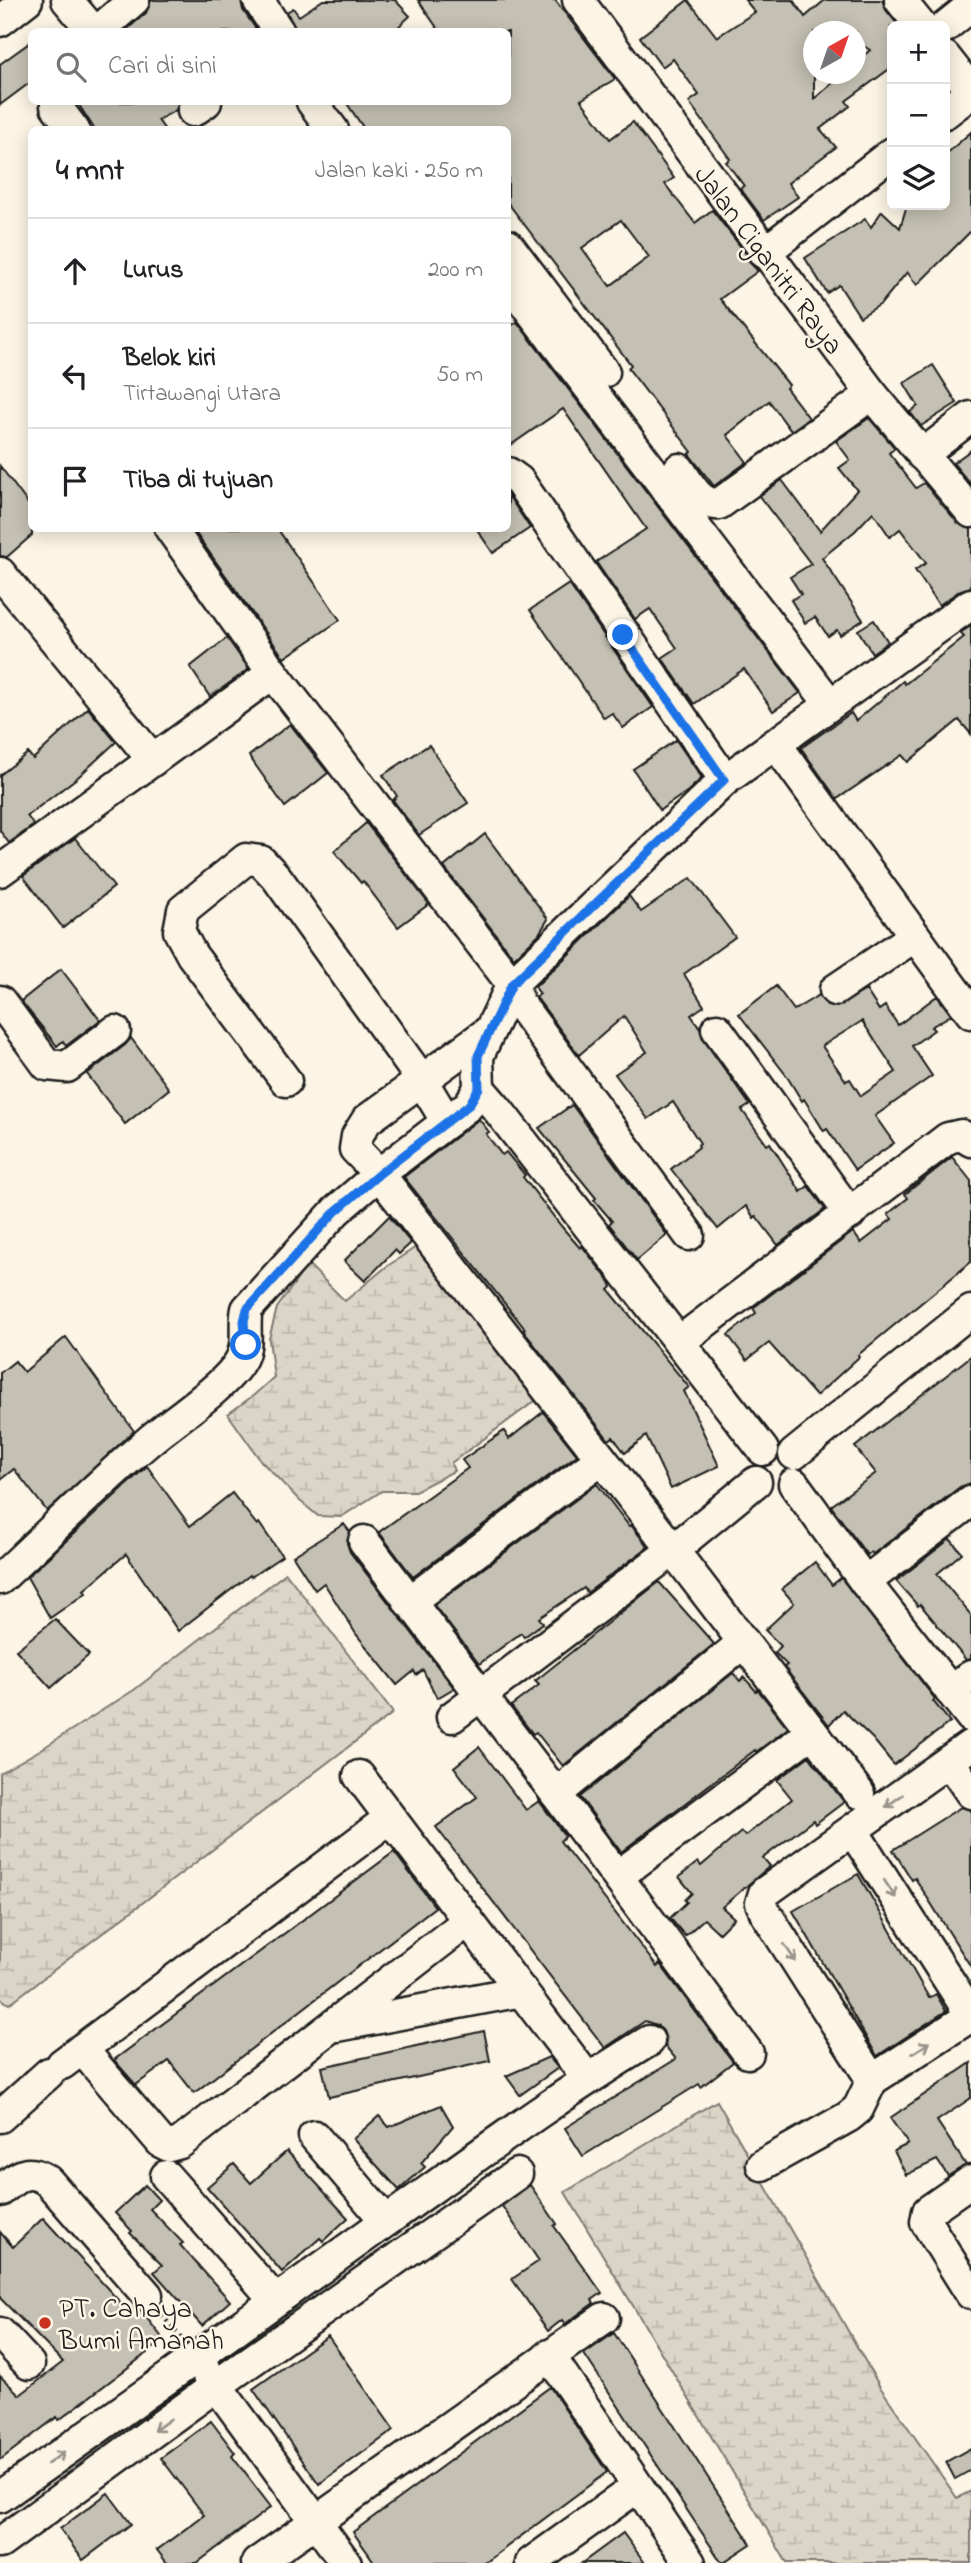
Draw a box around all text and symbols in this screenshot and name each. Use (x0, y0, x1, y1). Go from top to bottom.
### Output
north arrow (803, 21, 866, 84)
map controls (887, 21, 950, 210)
button: + (887, 21, 950, 84)
search box (28, 28, 511, 105)
icon: search (52, 48, 90, 86)
text: Cari di sini (108, 48, 217, 86)
button: − (887, 84, 950, 147)
button: layers (887, 147, 950, 210)
text: 4 mnt (56, 150, 124, 194)
text: Jalan kaki · 250 m (315, 155, 483, 188)
street label: Jalan Ciganitri Raya (682, 158, 852, 364)
icon: ahead (56, 252, 94, 290)
text: Lurus (123, 252, 184, 290)
text: 200 m (428, 254, 483, 287)
text: Belok kiri (123, 340, 216, 378)
icon: left (56, 357, 94, 395)
text: 50 m (436, 359, 483, 392)
text: Tirtawangi Utara (123, 378, 281, 411)
icon: arrive (56, 462, 94, 500)
text: Tiba di tujuan (123, 462, 273, 500)
route end (607, 619, 638, 650)
route start (230, 1329, 261, 1360)
one-way arrow (885, 1794, 904, 1809)
one-way arrow (882, 1879, 897, 1898)
one-way arrow (784, 1942, 798, 1962)
one-way arrow (911, 2041, 931, 2055)
place label: PT. Cahaya Bumi Amanah (58, 2290, 224, 2363)
marker: PT. Cahaya Bumi Amanah (37, 2315, 53, 2331)
one-way arrow (153, 2418, 172, 2432)
one-way arrow (46, 2451, 65, 2465)

